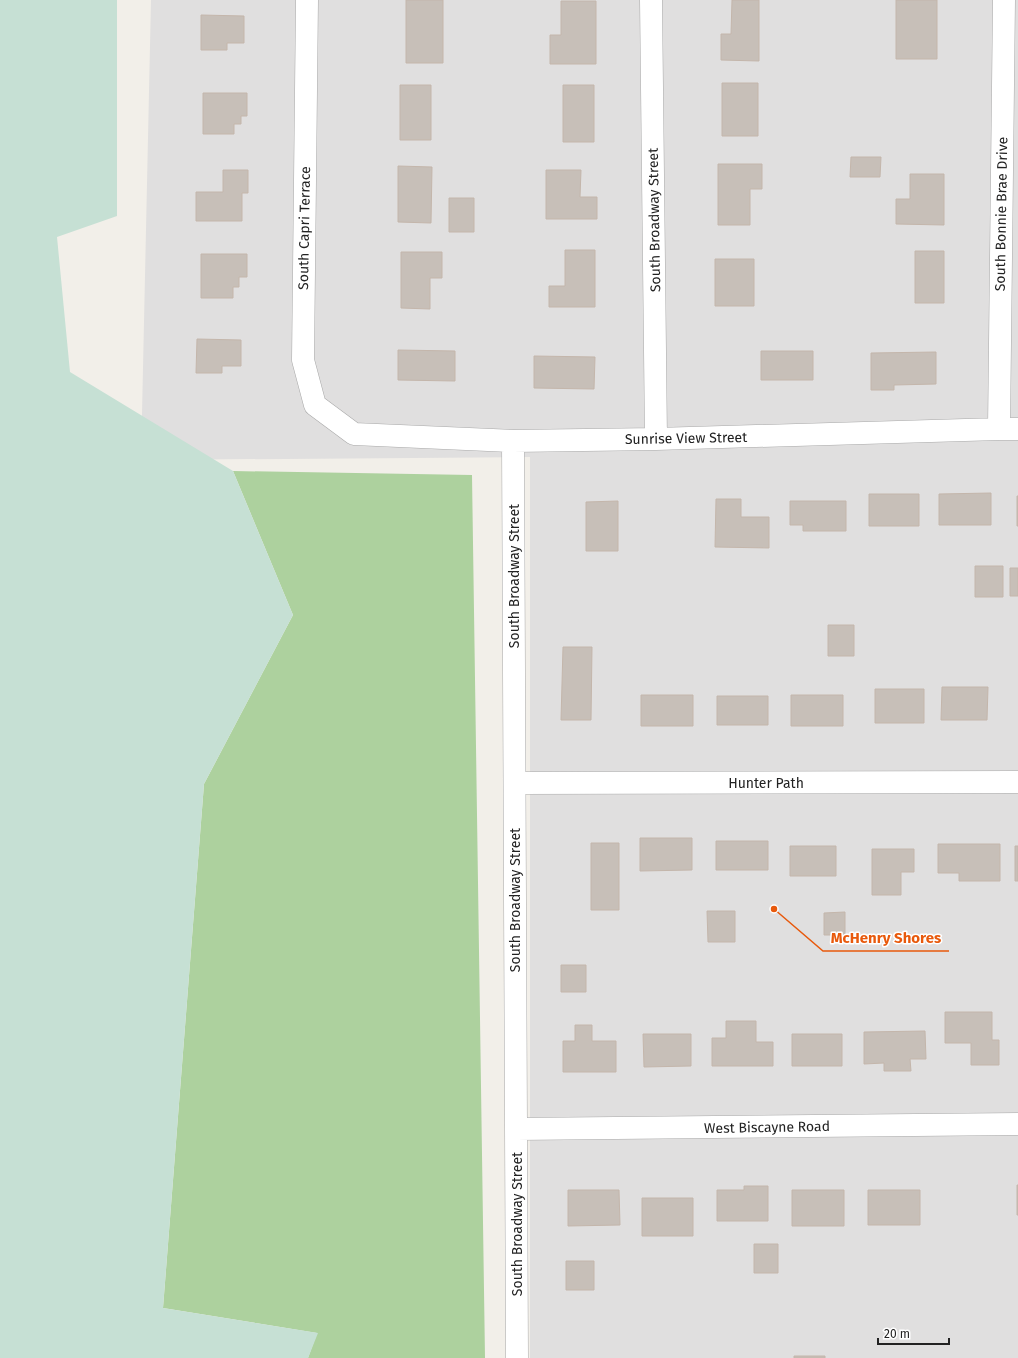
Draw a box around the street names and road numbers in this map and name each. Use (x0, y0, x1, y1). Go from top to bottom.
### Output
street label: South Bonnie Brae Drive (992, 137, 1011, 291)
street label: South Broadway Street (645, 147, 664, 292)
street label: South Capri Terrace (295, 166, 314, 290)
street label: Sunrise View Street (625, 429, 748, 448)
street label: South Broadway Street (506, 503, 523, 648)
street label: Hunter Path (728, 775, 804, 792)
street label: South Broadway Street (507, 827, 524, 972)
street label: West Biscayne Road (704, 1118, 830, 1137)
street label: South Broadway Street (509, 1151, 526, 1296)

